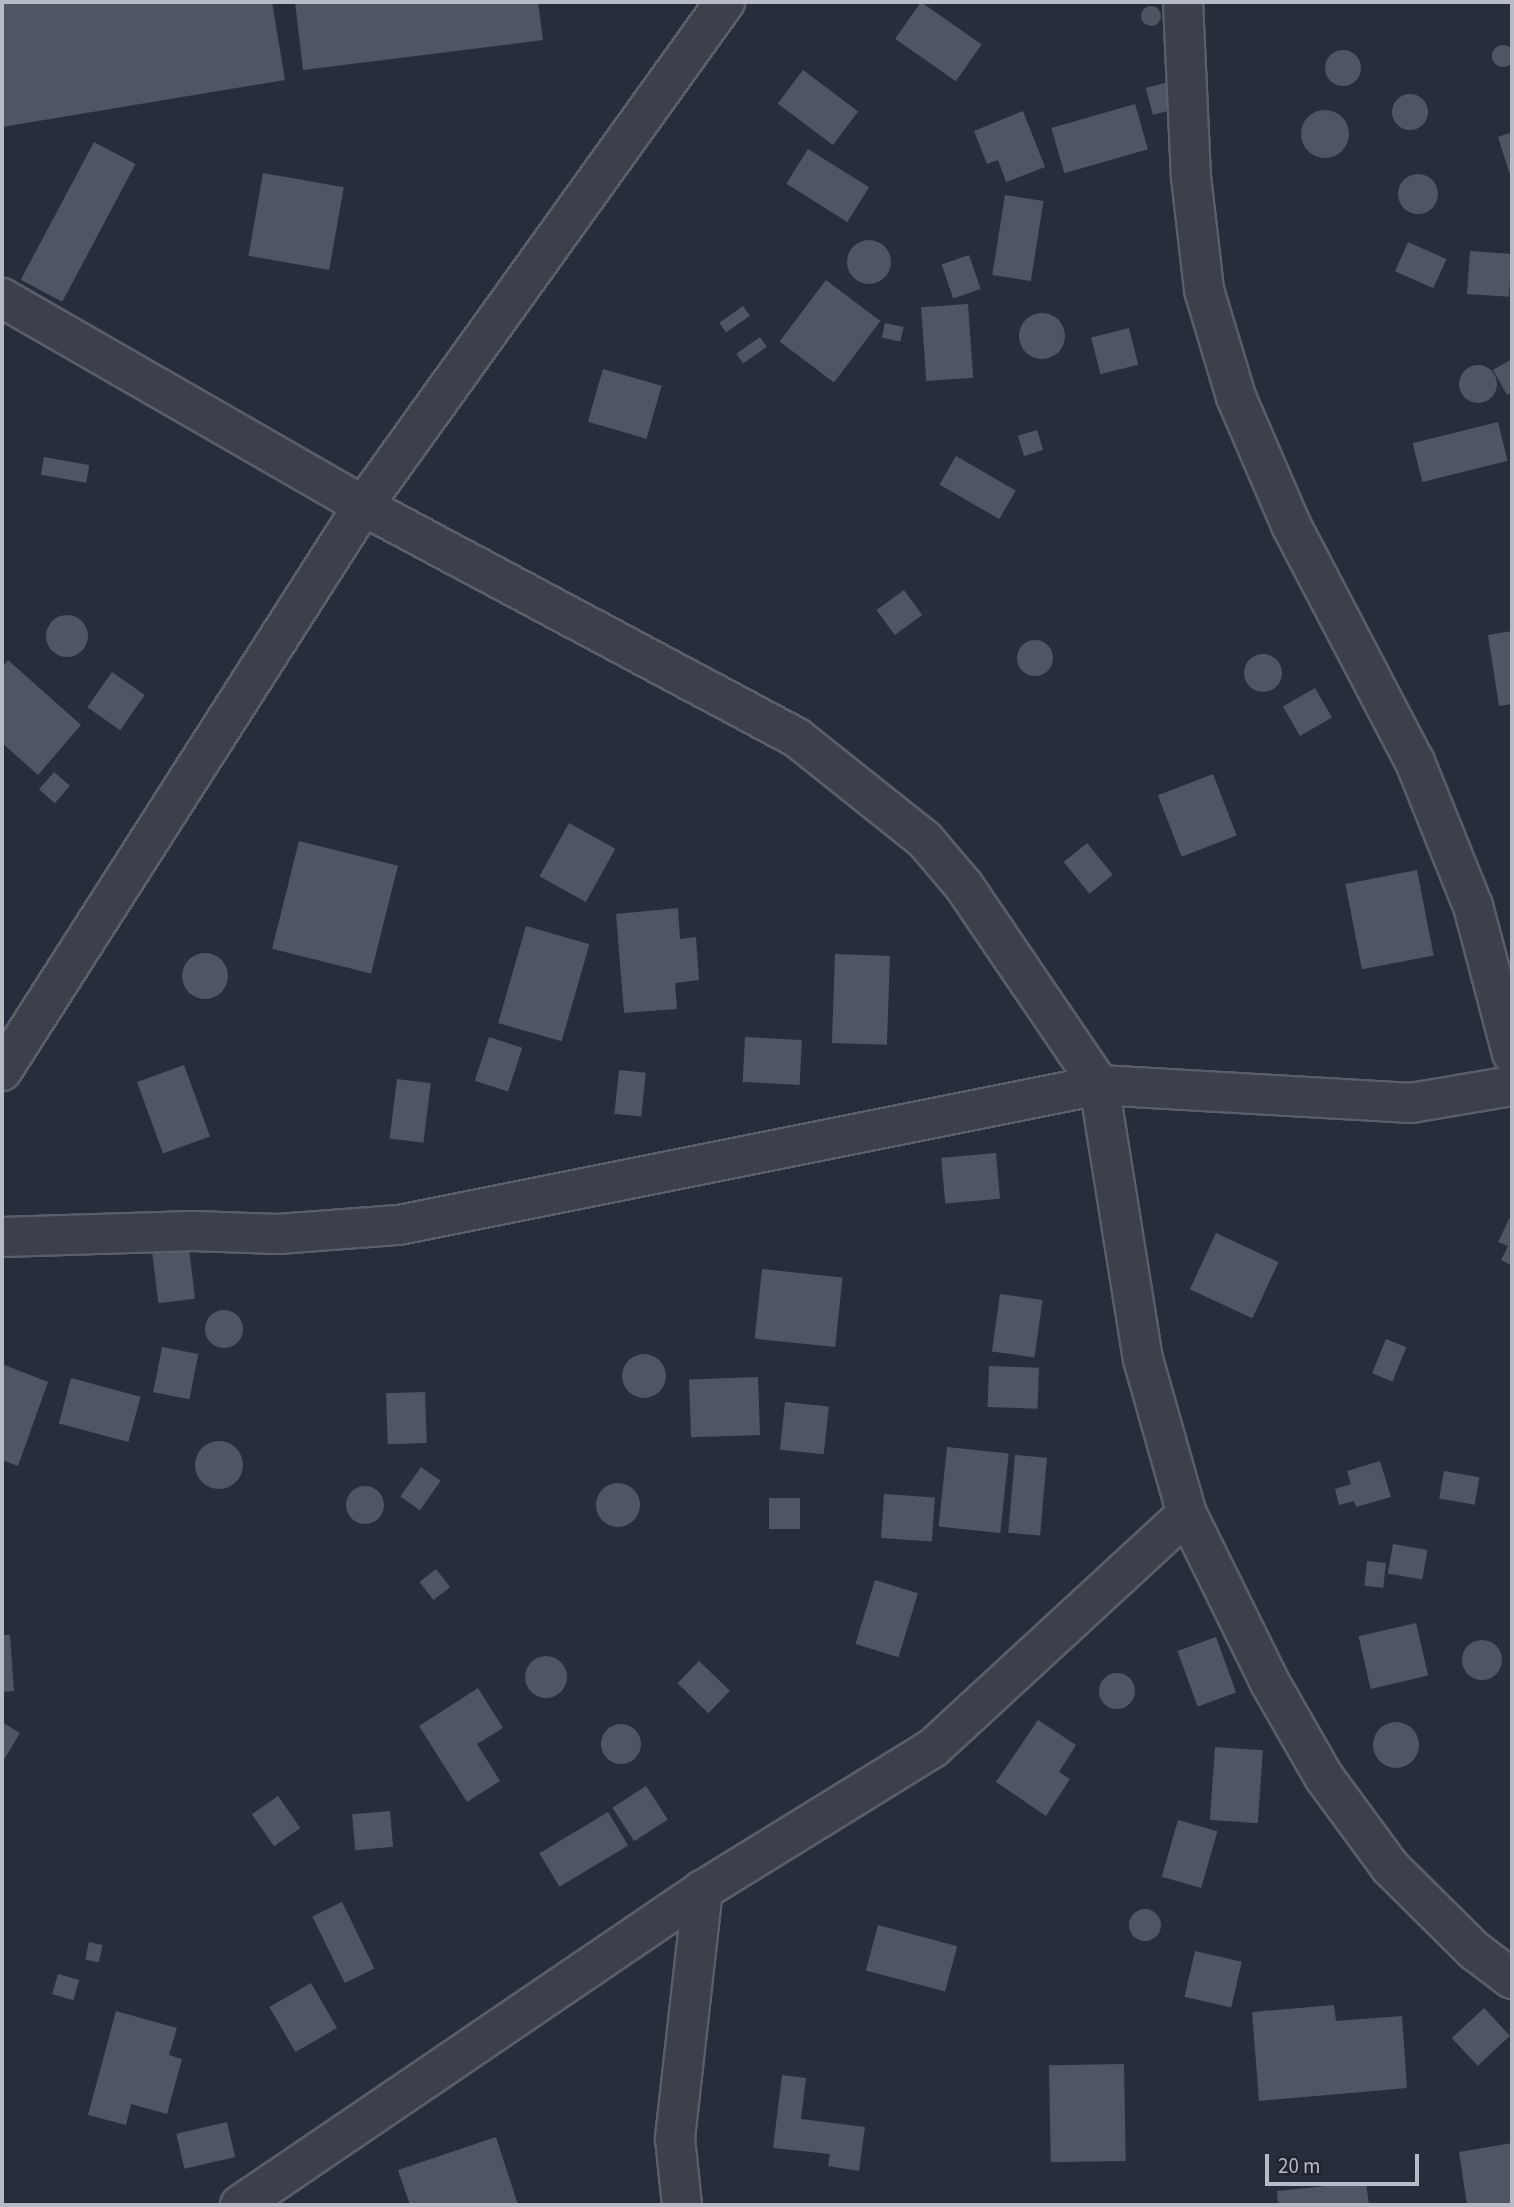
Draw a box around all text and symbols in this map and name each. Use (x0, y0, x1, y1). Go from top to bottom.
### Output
scale bar (1269, 2140, 1423, 2184)
text: 20 m (1278, 2151, 1320, 2181)

